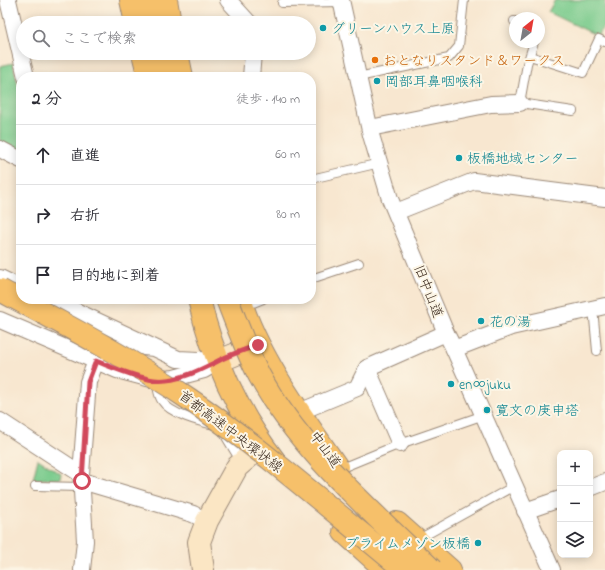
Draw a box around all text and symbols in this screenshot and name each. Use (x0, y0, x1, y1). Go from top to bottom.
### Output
north arrow (509, 12, 545, 48)
search box (16, 16, 316, 60)
place label: グリーンハウス上原 (331, 19, 455, 40)
marker: グリーンハウス上原 (318, 23, 328, 33)
icon: search (30, 27, 52, 49)
text: ここで検索 (62, 28, 137, 50)
place label: おとなりスタンド＆ワークス (383, 51, 565, 72)
marker: おとなりスタンド＆ワークス (370, 55, 380, 65)
place label: 岡部耳鼻咽喉科 (385, 72, 483, 93)
marker: 岡部耳鼻咽喉科 (372, 76, 382, 86)
text: 2 分 (32, 87, 62, 112)
text: 徒歩 · 140 m (236, 90, 300, 109)
icon: ahead (32, 144, 54, 166)
text: 直進 (70, 145, 100, 167)
text: 60 m (275, 145, 300, 164)
place label: 板橋地域センター (467, 149, 578, 170)
marker: 板橋地域センター (454, 153, 464, 163)
icon: right (32, 204, 54, 226)
text: 右折 (70, 205, 100, 227)
text: 80 m (276, 205, 300, 224)
street label: 旧中山道 (407, 262, 448, 321)
icon: arrive (32, 264, 54, 286)
text: 目的地に到着 (70, 265, 160, 287)
place label: 花の湯 (489, 312, 531, 333)
marker: 花の湯 (476, 316, 486, 326)
route end (249, 336, 267, 354)
place label: en∞juku (459, 375, 511, 396)
marker: en∞juku (446, 379, 456, 389)
street label: 首都高速中央環状線 (173, 386, 287, 478)
place label: 寛文の庚申塔 (495, 401, 579, 422)
marker: 寛文の庚申塔 (482, 405, 492, 415)
street label: 中山道 (304, 427, 346, 473)
map controls (557, 450, 593, 558)
button: + (557, 450, 593, 486)
route start (73, 472, 91, 490)
button: − (557, 486, 593, 522)
button: layers (557, 522, 593, 558)
place label: プライムメゾン板橋 (345, 534, 470, 555)
marker: プライムメゾン板橋 (473, 538, 483, 548)

